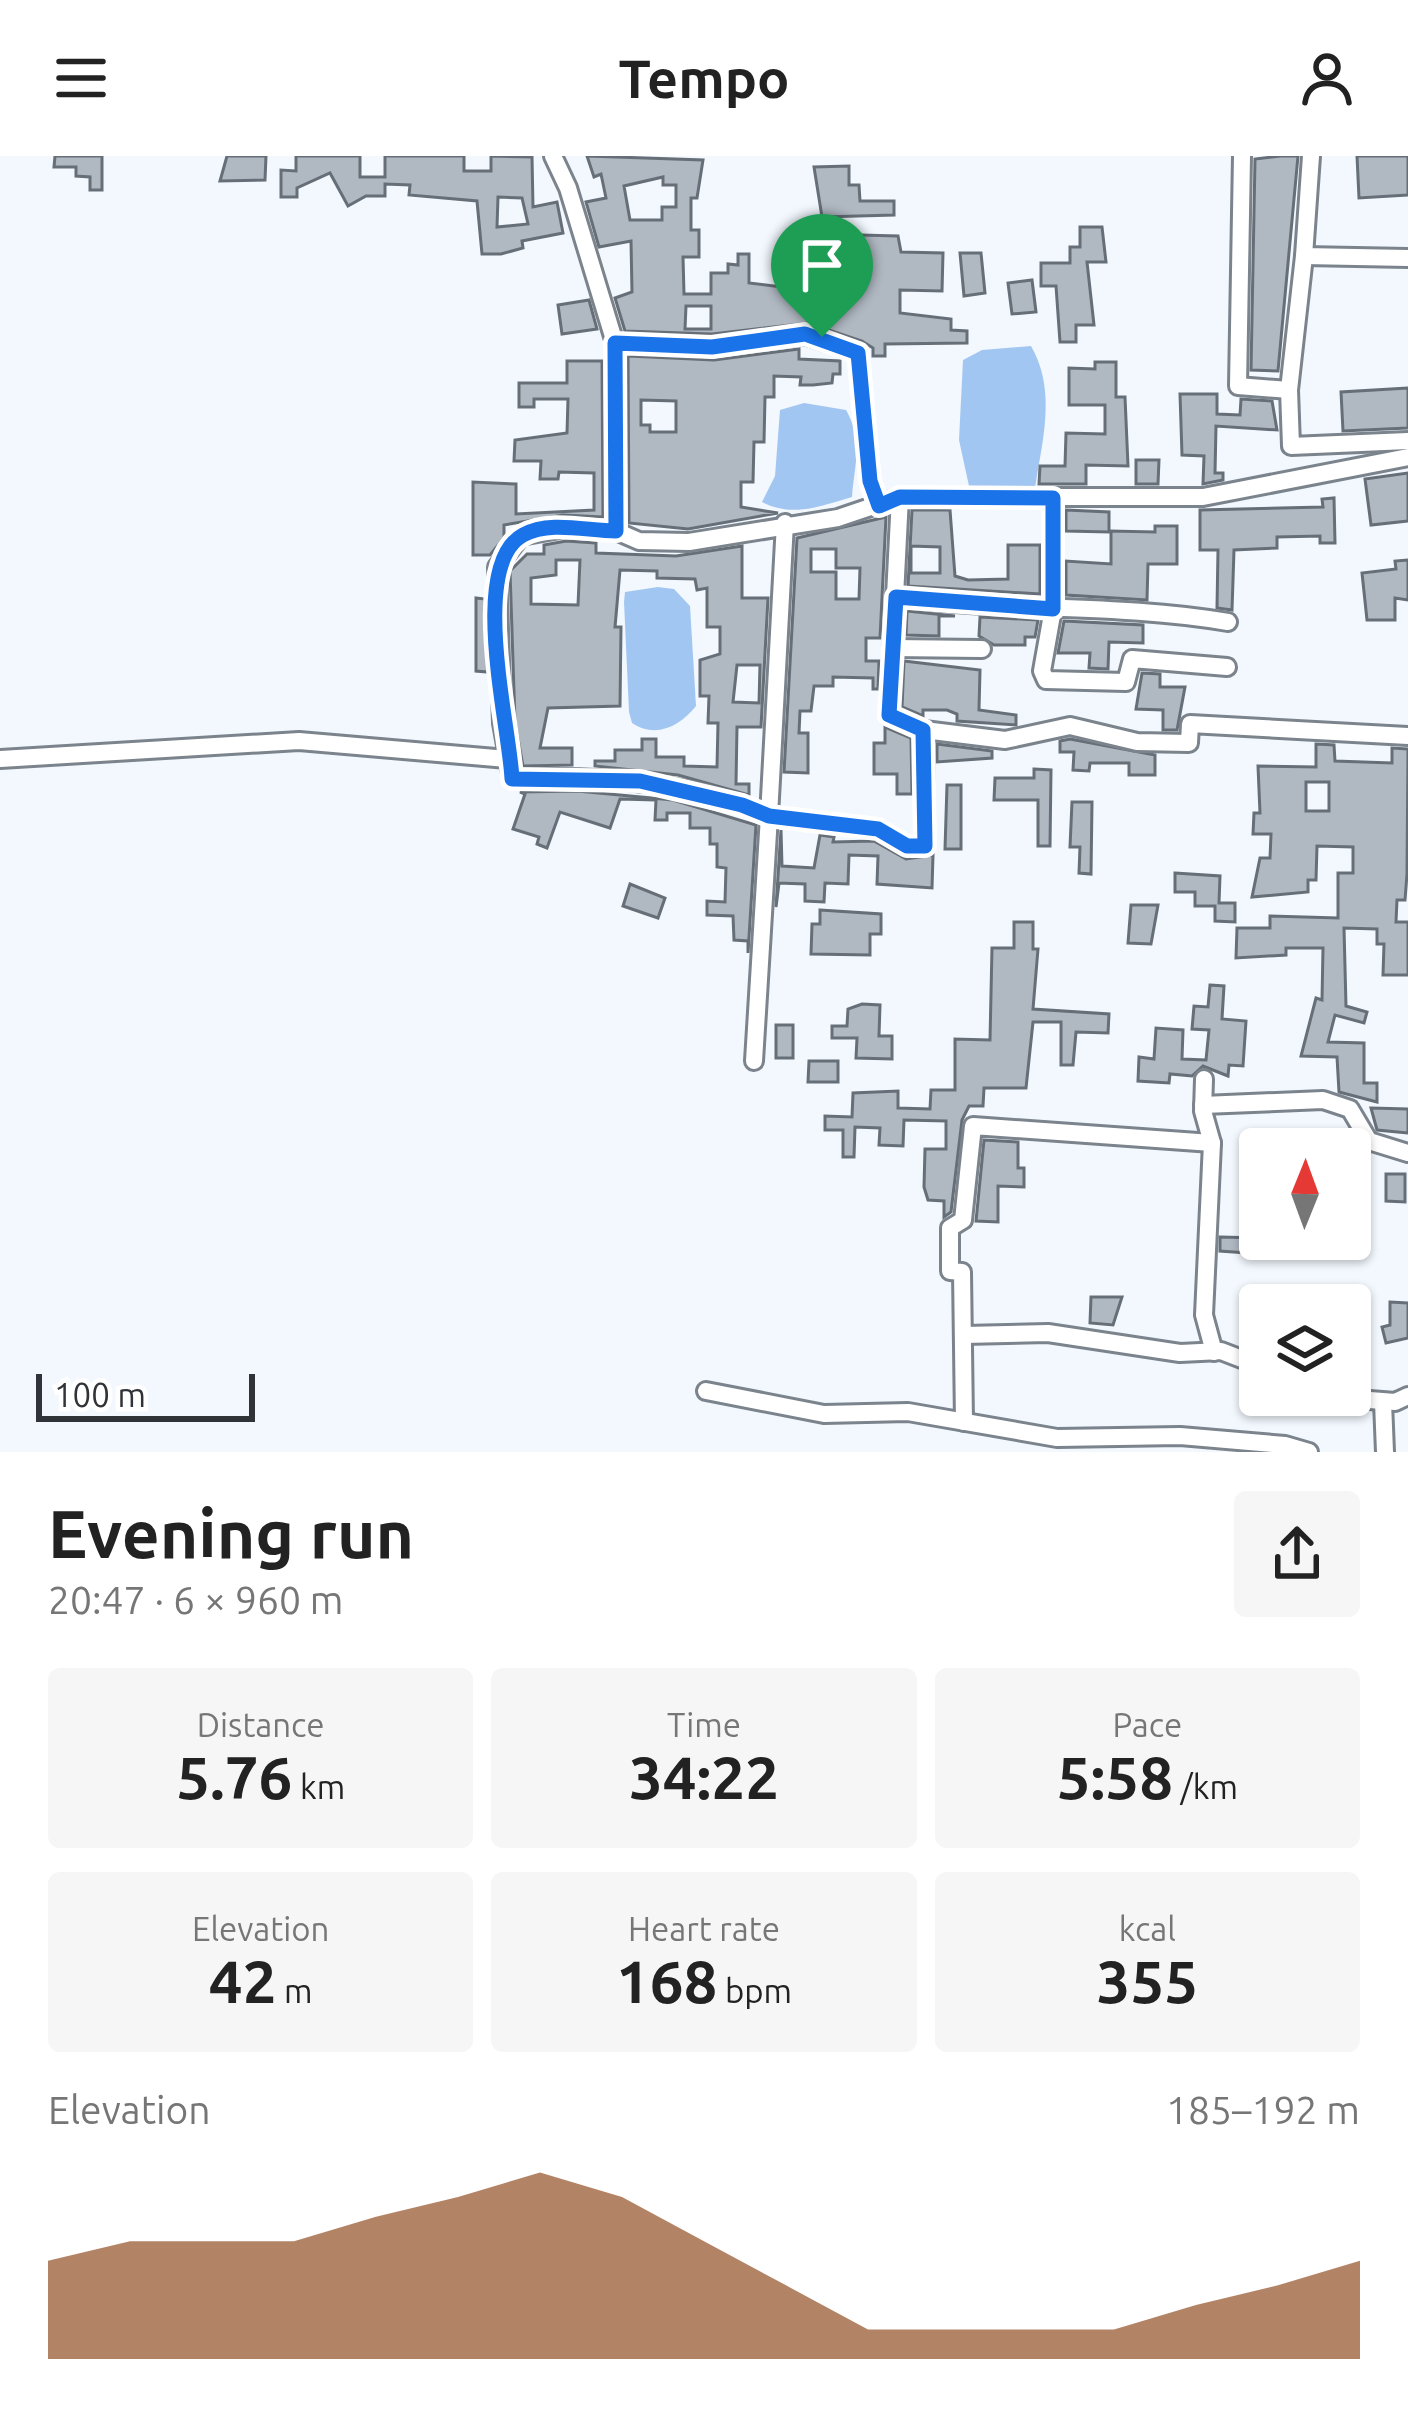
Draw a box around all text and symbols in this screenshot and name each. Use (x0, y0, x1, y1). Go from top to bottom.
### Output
icon: menu (48, 45, 114, 111)
icon: person (1294, 45, 1360, 111)
text: Tempo (618, 48, 790, 108)
pin (771, 214, 873, 337)
icon: arrive (789, 232, 855, 298)
north arrow (1239, 1128, 1371, 1260)
map controls (1239, 1128, 1371, 1416)
button: layers (1239, 1284, 1371, 1416)
scale bar (36, 1368, 255, 1421)
text: 100 m (54, 1376, 146, 1413)
button: share (1234, 1491, 1360, 1617)
text: Evening run (48, 1496, 414, 1570)
text: 20:47 · 6 × 960 m (48, 1578, 343, 1621)
text: Distance (197, 1706, 325, 1743)
text: Time (667, 1706, 741, 1743)
text: Pace (1112, 1706, 1182, 1743)
text: 5.76 (176, 1743, 292, 1810)
text: 34:22 (629, 1743, 779, 1810)
text: 5:58 (1057, 1743, 1173, 1810)
text: km (292, 1768, 345, 1805)
text: /km (1173, 1768, 1238, 1805)
text: Elevation (192, 1910, 329, 1947)
text: Heart rate (628, 1910, 780, 1947)
text: kcal (1119, 1910, 1176, 1947)
text: 42 (209, 1947, 276, 2014)
text: 168 (616, 1947, 717, 2014)
text: 355 (1097, 1947, 1198, 2014)
text: m (276, 1972, 313, 2009)
text: bpm (717, 1972, 792, 2009)
text: Elevation (48, 2088, 211, 2131)
text: 185–192 m (1166, 2088, 1360, 2131)

